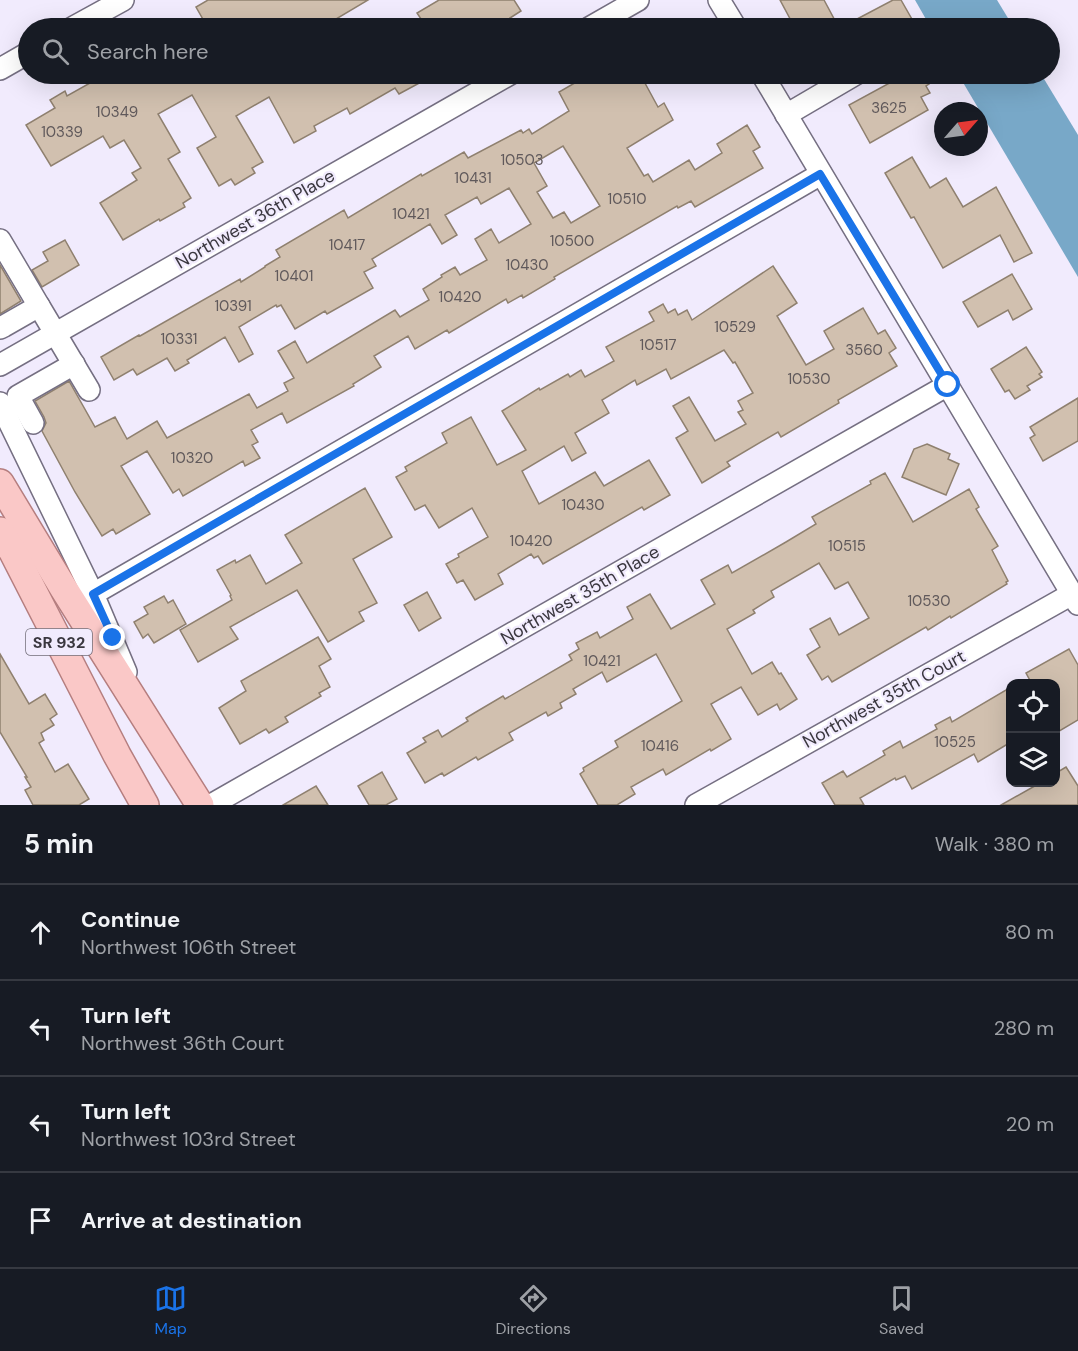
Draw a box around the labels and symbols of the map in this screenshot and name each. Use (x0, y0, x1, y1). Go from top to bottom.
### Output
house number: 3625 (871, 98, 907, 118)
house number: 10349 (96, 102, 138, 122)
north arrow (934, 102, 988, 156)
house number: 10339 (41, 122, 83, 142)
house number: 10503 (500, 150, 544, 170)
street label: Northwest 36th Place (171, 164, 339, 274)
house number: 10431 (454, 168, 492, 188)
house number: 10510 (607, 189, 647, 209)
house number: 10421 (392, 204, 430, 224)
house number: 10500 (550, 231, 594, 251)
house number: 10417 (329, 235, 365, 255)
house number: 10430 (505, 255, 549, 275)
house number: 10401 (275, 266, 314, 286)
house number: 10420 (439, 287, 481, 307)
house number: 10391 (214, 296, 252, 316)
house number: 10529 (714, 317, 756, 337)
house number: 10331 (160, 329, 198, 349)
house number: 10517 (640, 335, 676, 355)
house number: 3560 (845, 340, 883, 360)
house number: 10530 (787, 369, 831, 389)
route start (934, 371, 960, 397)
house number: 10320 (171, 448, 213, 468)
house number: 10430 (561, 495, 605, 515)
house number: 10420 (510, 531, 552, 551)
house number: 10515 (828, 536, 866, 556)
street label: Northwest 35th Place (496, 540, 664, 650)
house number: 10530 (907, 591, 951, 611)
route end (99, 624, 125, 650)
road number: SR 932 (26, 629, 92, 655)
street label: Northwest 35th Court (798, 644, 970, 754)
house number: 10421 (583, 651, 621, 671)
house number: 10525 (934, 732, 976, 752)
house number: 10416 (641, 736, 679, 756)

